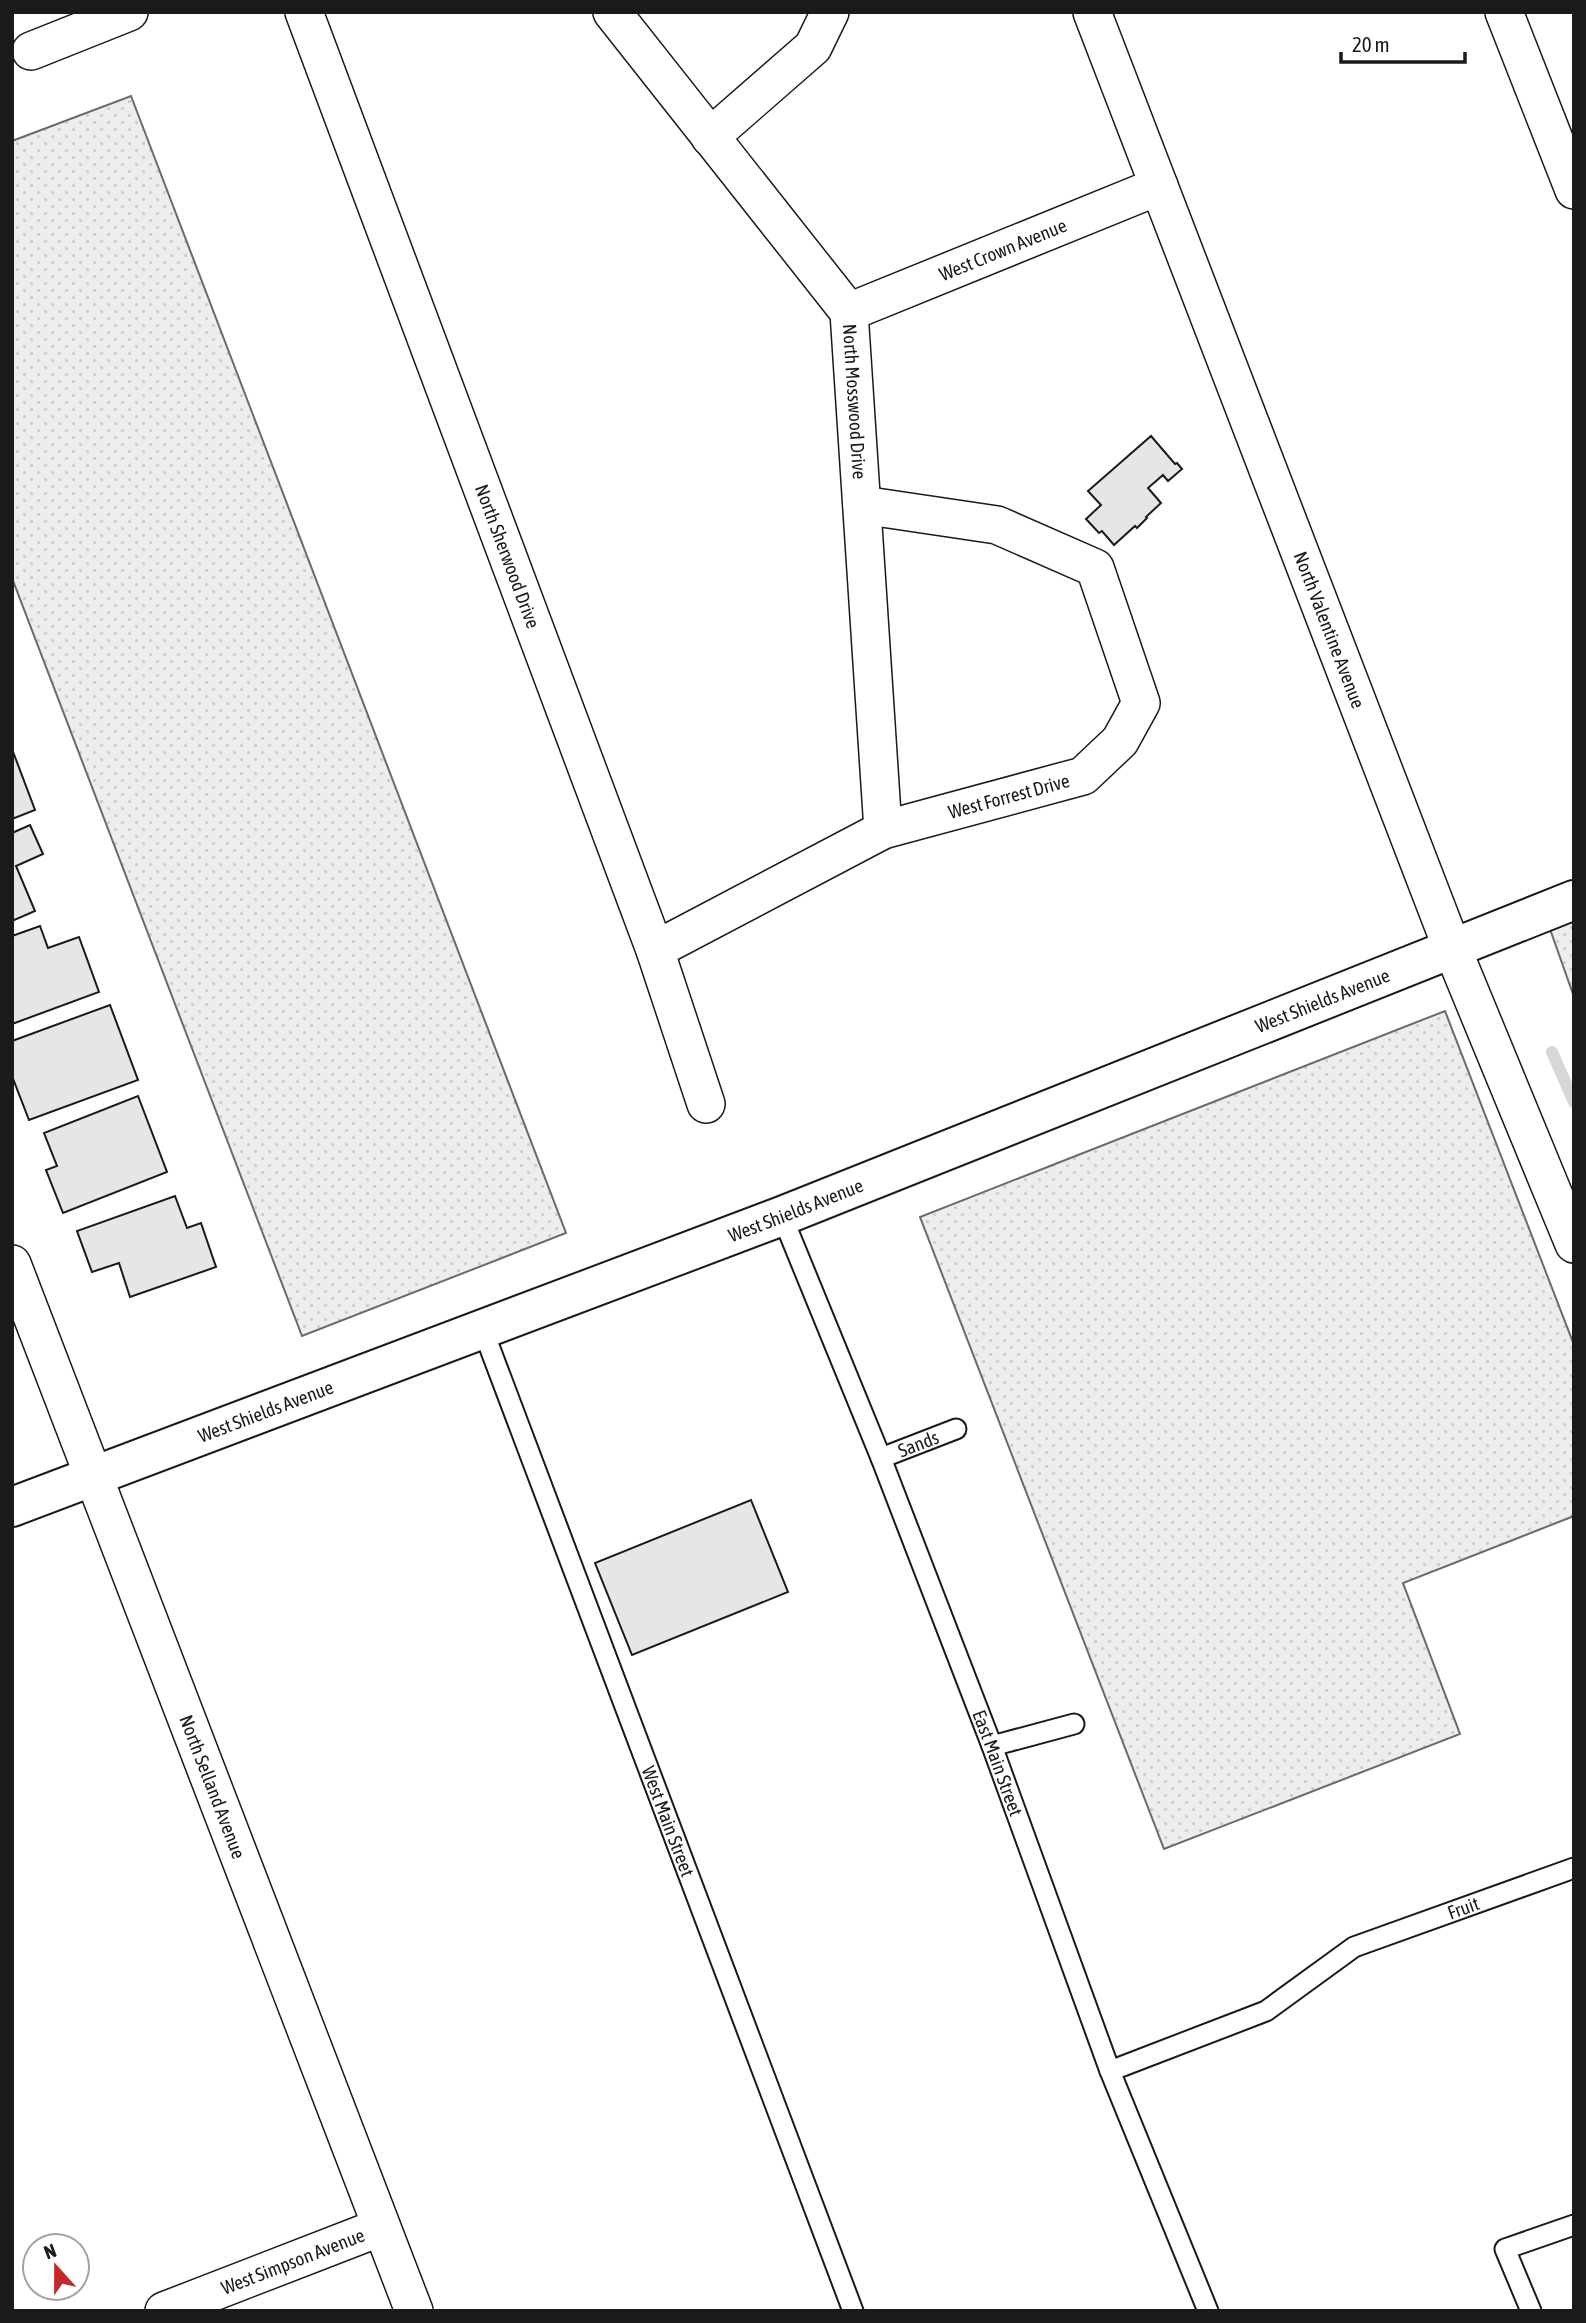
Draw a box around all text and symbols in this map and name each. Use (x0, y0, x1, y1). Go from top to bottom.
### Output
scale bar (1341, 21, 1465, 65)
text: 20 m (1352, 32, 1390, 56)
street label: West Crown Avenue (936, 214, 1070, 285)
street label: North Mosswood Drive (839, 323, 871, 480)
street label: North Sherwood Drive (471, 481, 545, 631)
street label: North Valentine Avenue (1290, 548, 1370, 711)
street label: West Forrest Drive (946, 769, 1072, 823)
street label: West Shields Avenue (1252, 964, 1393, 1037)
street label: West Shields Avenue (725, 1174, 866, 1246)
street label: West Shields Avenue (195, 1376, 336, 1447)
street label: Sands (895, 1426, 942, 1461)
street label: East Main Street (968, 1707, 1027, 1819)
street label: North Selland Avenue (175, 1712, 250, 1862)
street label: West Main Street (637, 1763, 699, 1879)
street label: Fruit (1444, 1892, 1482, 1924)
street label: West Simpson Avenue (218, 2224, 367, 2299)
north arrow (21, 2232, 91, 2302)
text: N (41, 2239, 59, 2263)

